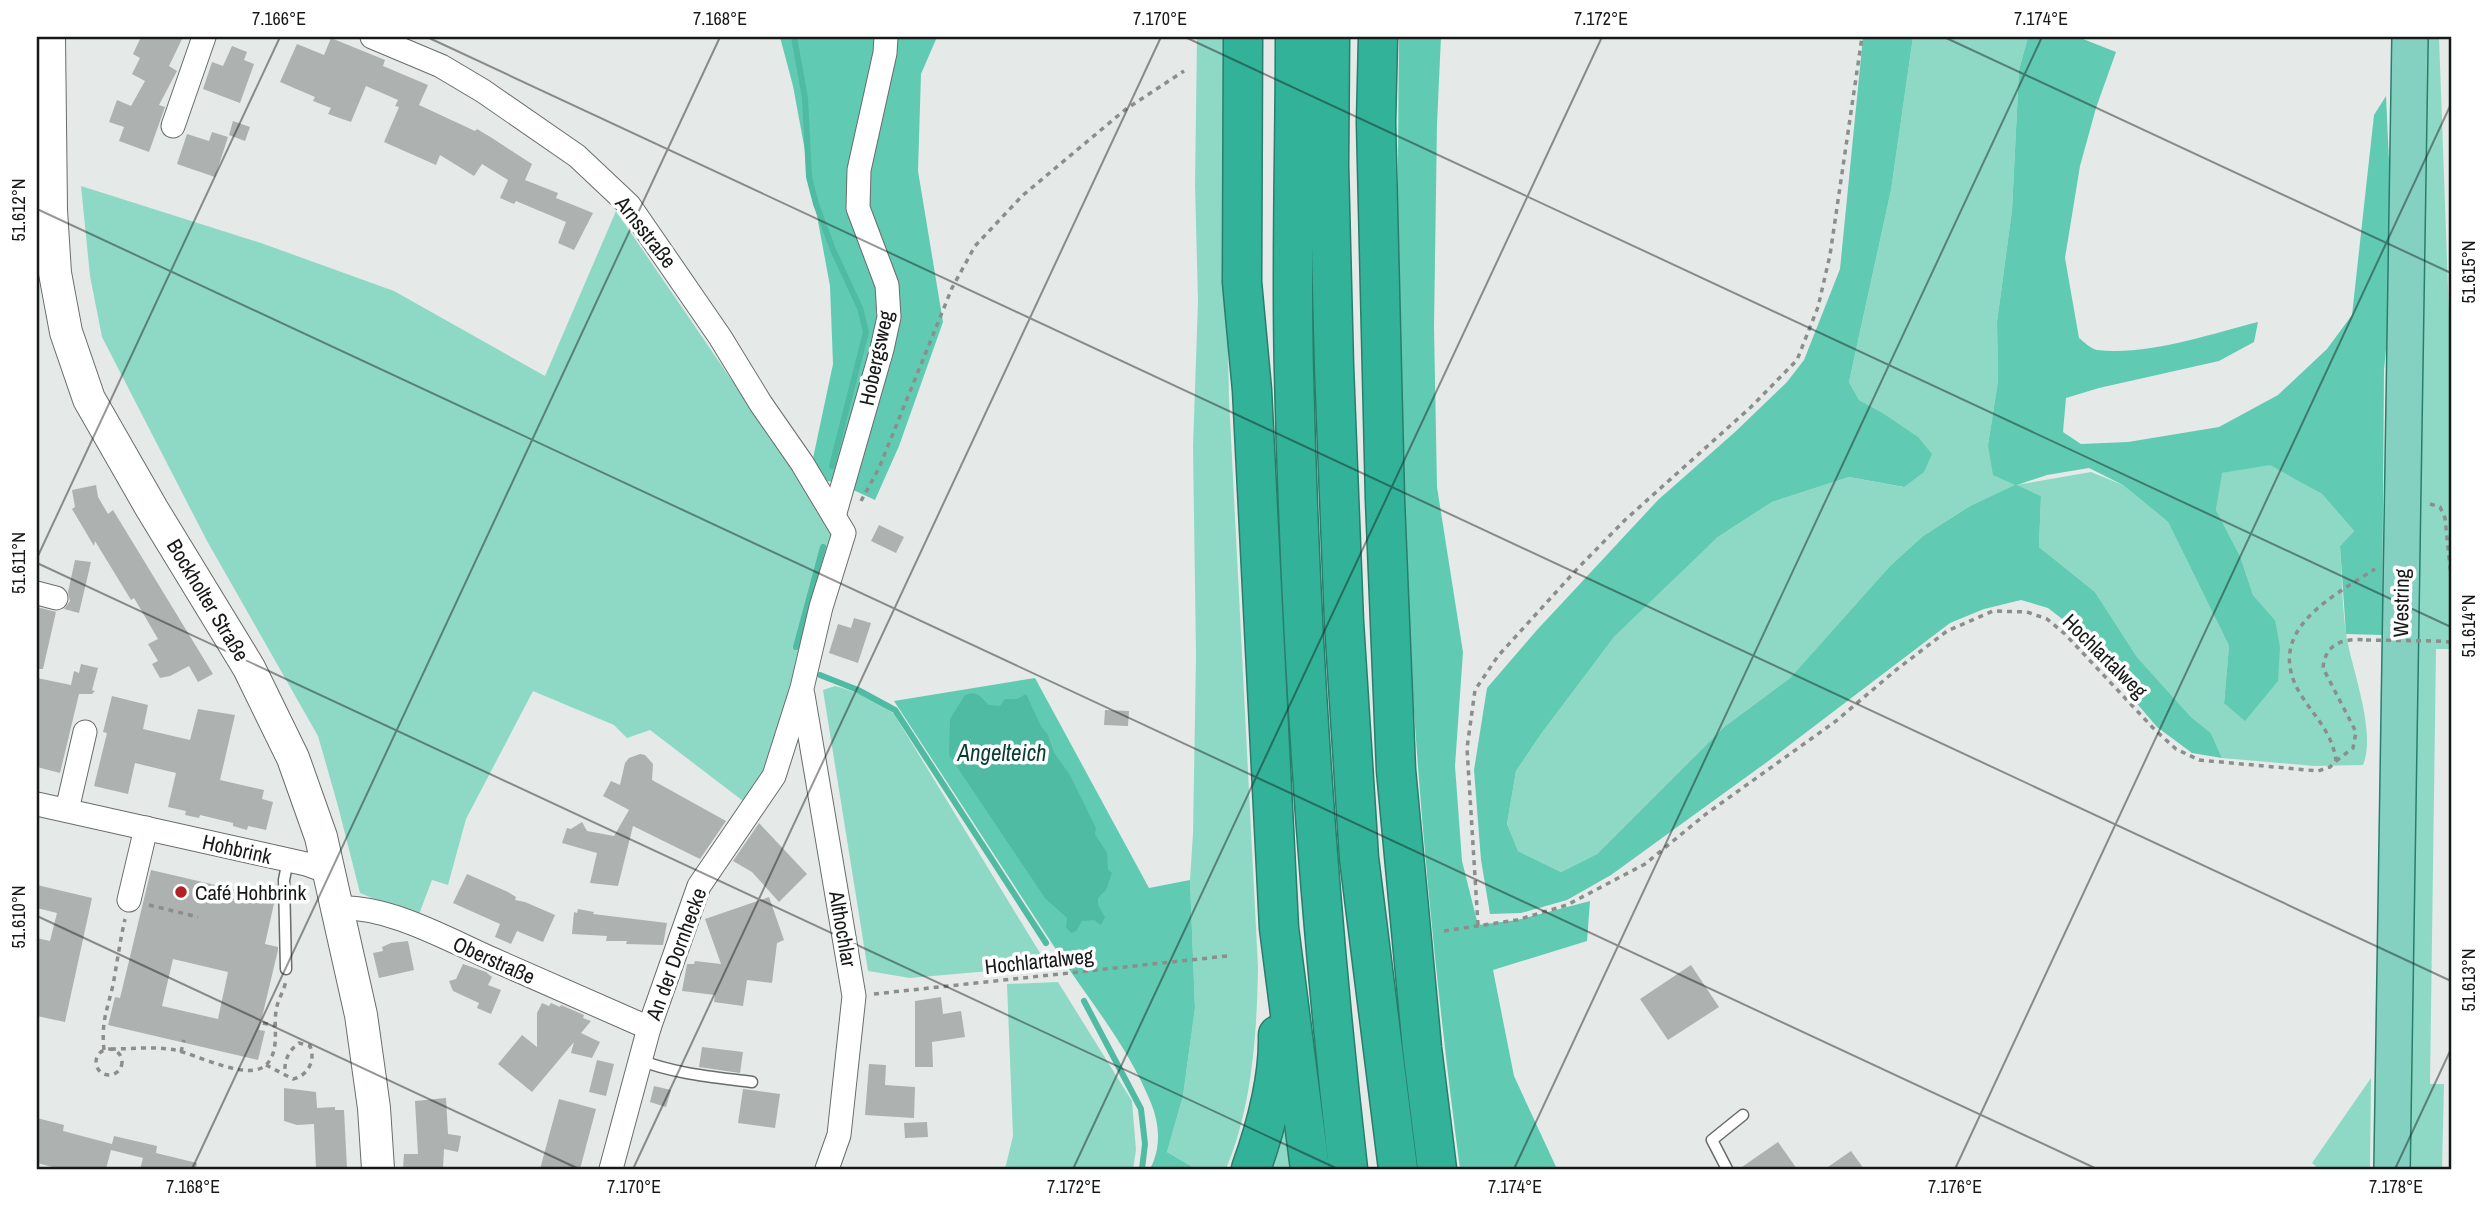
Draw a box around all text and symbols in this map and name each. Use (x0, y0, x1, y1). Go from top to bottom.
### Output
text: 7.166°E (252, 6, 306, 31)
text: 7.168°E (693, 6, 747, 31)
text: 7.170°E (1133, 6, 1187, 31)
text: 7.172°E (1574, 6, 1628, 31)
text: 7.174°E (2014, 6, 2068, 31)
text: 51.612°N (6, 179, 31, 242)
street label: Arnsstraße (608, 189, 683, 274)
text: 51.615°N (2456, 241, 2481, 304)
street label: Hobergsweg (852, 307, 900, 408)
text: 51.611°N (6, 532, 31, 594)
street label: Bockholter Straße (160, 533, 256, 667)
street label: Westring (2386, 568, 2416, 638)
text: 51.614°N (2456, 595, 2481, 658)
street label: Hochlartalweg (2056, 607, 2154, 705)
water label: Angelteich (956, 737, 1047, 768)
street label: Hohbrink (200, 827, 275, 871)
place label: Café Hohbrink (195, 878, 306, 907)
marker: Café Hohbrink (173, 884, 189, 900)
street label: An der Dornhecke (638, 884, 713, 1025)
text: 51.610°N (6, 886, 31, 949)
street label: Althochlar (822, 888, 864, 969)
street label: Oberstraße (448, 929, 540, 991)
street label: Hochlartalweg (983, 941, 1095, 981)
text: 51.613°N (2456, 949, 2481, 1012)
text: 7.168°E (166, 1174, 220, 1199)
text: 7.170°E (607, 1174, 661, 1199)
text: 7.172°E (1047, 1174, 1101, 1199)
text: 7.174°E (1488, 1174, 1542, 1199)
text: 7.176°E (1928, 1174, 1982, 1199)
text: 7.178°E (2369, 1174, 2423, 1199)

